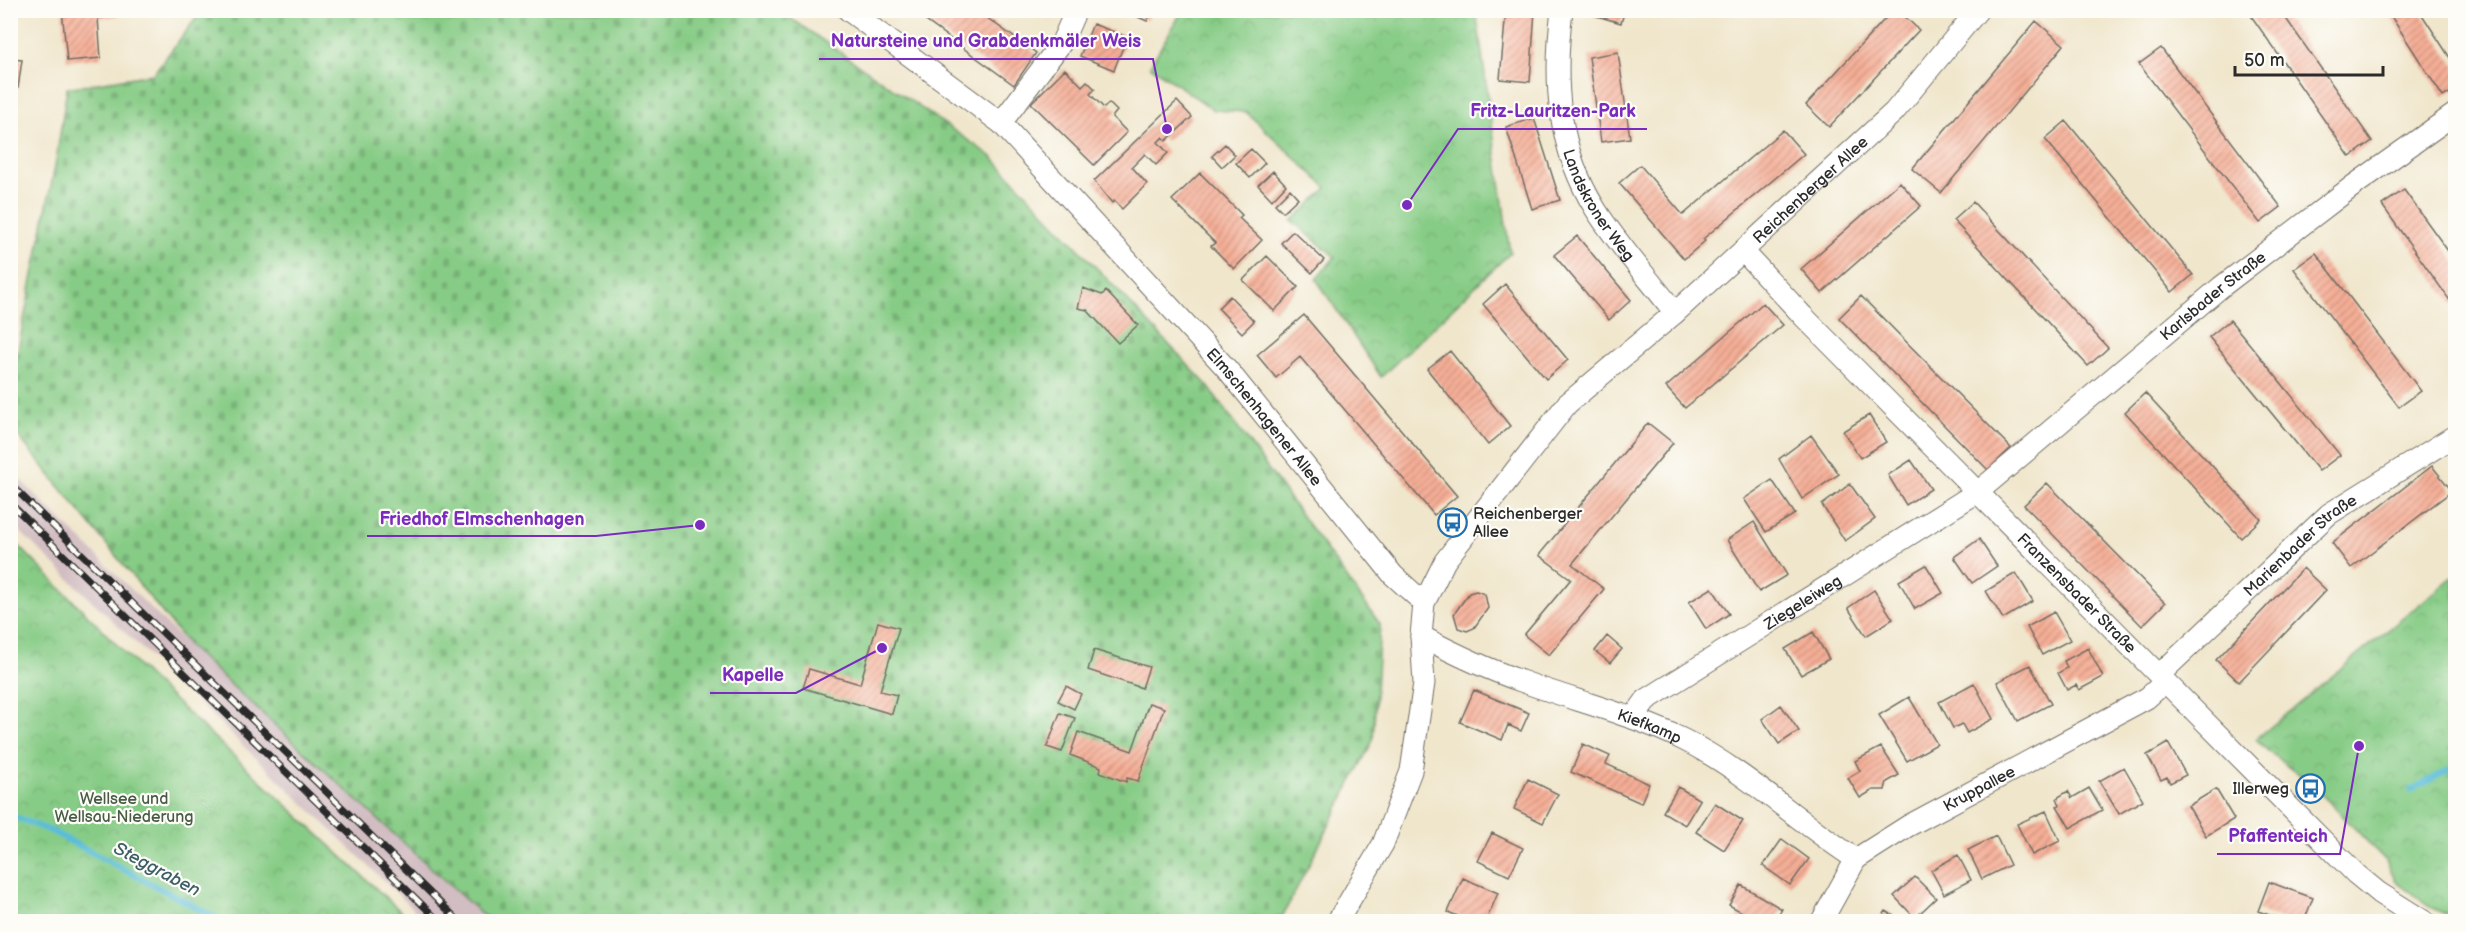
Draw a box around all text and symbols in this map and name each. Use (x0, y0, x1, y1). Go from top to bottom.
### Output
callout: Natursteine und Grabdenkmäler Weis (819, 23, 1153, 59)
text: Natursteine und Grabdenkmäler Weis (831, 31, 1141, 52)
scale bar (2235, 39, 2384, 77)
text: 50 m (2244, 50, 2285, 71)
callout: Fritz-Lauritzen-Park (1458, 93, 1647, 129)
text: Fritz-Lauritzen-Park (1470, 101, 1636, 122)
street label: Reichenberger Allee (1749, 132, 1873, 248)
street label: Landskroner Weg (1558, 147, 1638, 265)
street label: Karlsbader Straße (2157, 248, 2271, 345)
street label: Elmschenhagener Allee (1202, 345, 1326, 491)
street label: Marienbader Straße (2240, 491, 2361, 601)
callout: Friedhof Elmschenhagen (367, 500, 596, 536)
place label: Reichenberger Allee (1473, 505, 1582, 542)
bus stop icon: Reichenberger Allee (1436, 506, 1468, 538)
text: Friedhof Elmschenhagen (380, 509, 584, 530)
street label: Franzensbader Straße (2013, 530, 2140, 658)
street label: Ziegeleiweg (1760, 572, 1846, 635)
callout: Kapelle (710, 657, 796, 693)
text: Kapelle (722, 665, 784, 686)
street label: Kiefkamp (1615, 706, 1684, 748)
street label: Kruppallee (1940, 762, 2019, 816)
bus stop icon: Illerweg (2294, 772, 2326, 804)
place label: Illerweg (2232, 780, 2289, 799)
park label: Wellsee und Wellsau-Niederung (55, 790, 193, 827)
callout: Pfaffenteich (2217, 818, 2340, 854)
text: Pfaffenteich (2228, 826, 2328, 847)
water label: Steggraben (110, 838, 204, 901)

